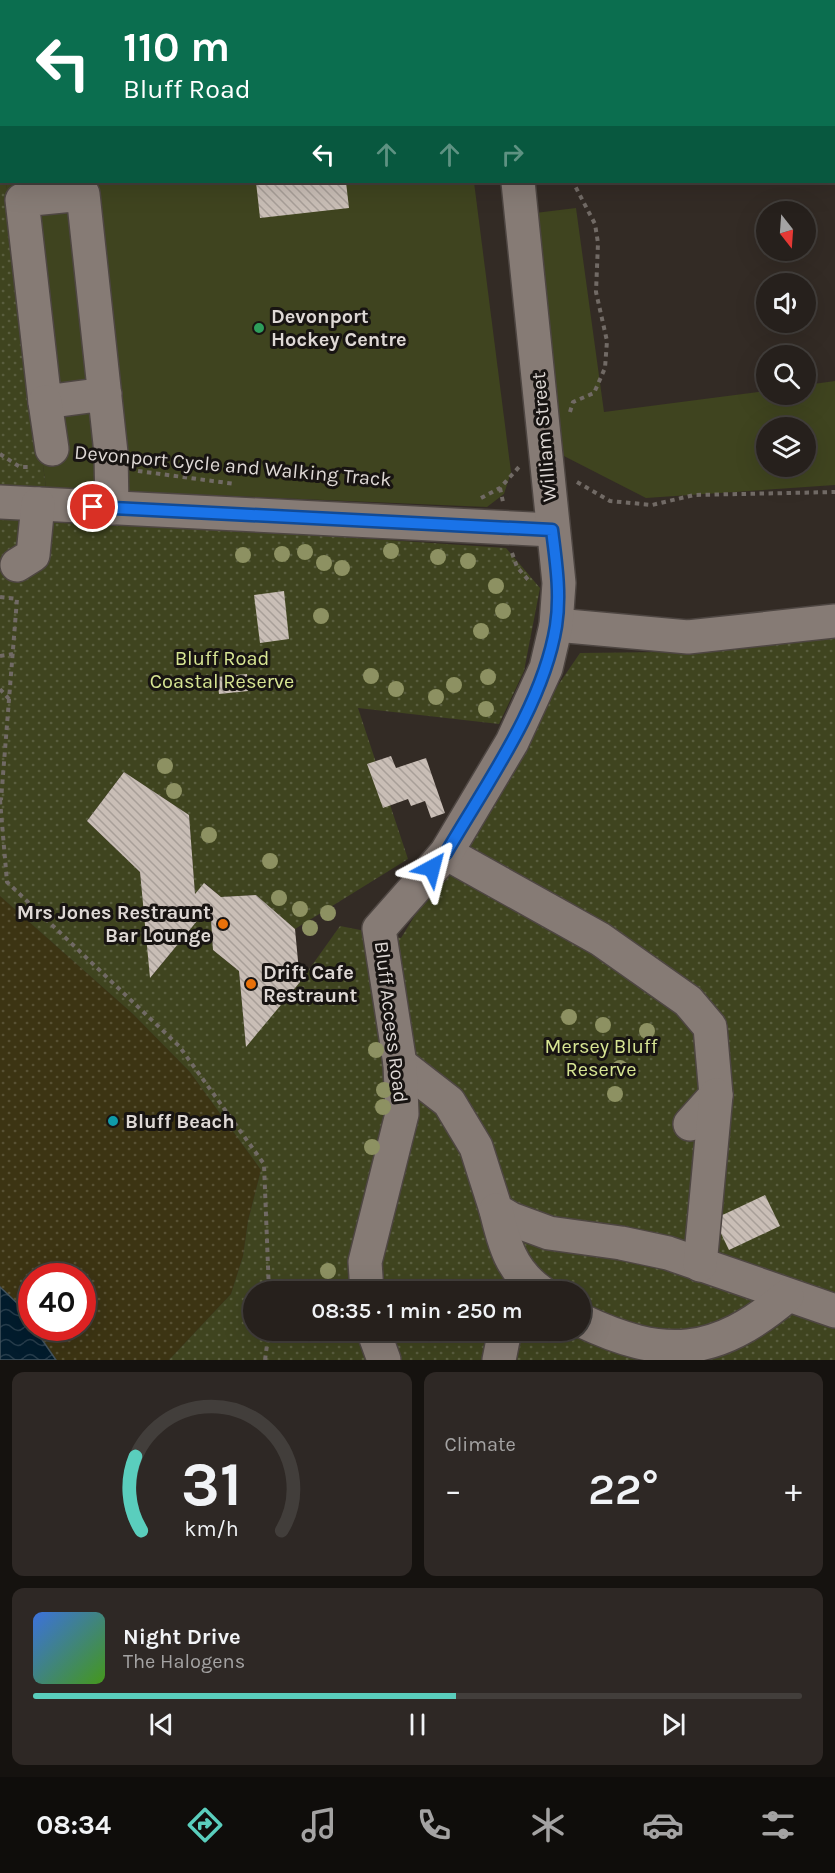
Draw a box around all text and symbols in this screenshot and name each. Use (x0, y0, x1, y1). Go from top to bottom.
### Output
text: 110 m (123, 22, 230, 72)
icon: left (24, 24, 102, 102)
text: Bluff Road (123, 73, 251, 105)
icon: left (307, 138, 340, 171)
icon: ahead (370, 138, 403, 171)
icon: ahead (433, 138, 466, 171)
icon: right (496, 138, 529, 171)
north arrow (756, 201, 816, 261)
map controls (756, 201, 816, 477)
button: sound (756, 273, 816, 333)
place label: Devonport Hockey Centre (271, 305, 407, 351)
marker: Devonport Hockey Centre (252, 321, 266, 335)
button: search (756, 345, 816, 405)
street label: William Street (527, 371, 561, 503)
button: layers (756, 417, 816, 477)
street label: Devonport Cycle and Walking Track (73, 441, 393, 491)
pin (67, 481, 118, 532)
icon: arrive (76, 490, 109, 523)
park label: Bluff Road Coastal Reserve (150, 647, 294, 693)
position arrow (400, 836, 464, 900)
place label: Mrs Jones Restraunt Bar Lounge (17, 901, 211, 947)
marker: Mrs Jones Restraunt Bar Lounge (216, 917, 230, 931)
street label: Bluff Access Road (370, 940, 412, 1104)
place label: Drift Cafe Restraunt (263, 961, 357, 1007)
marker: Drift Cafe Restraunt (244, 977, 258, 991)
park label: Mersey Bluff Reserve (544, 1035, 658, 1081)
place label: Bluff Beach (125, 1110, 235, 1133)
marker: Bluff Beach (106, 1114, 120, 1128)
speed limit sign: 40 (18, 1263, 96, 1341)
text: 08:35 · 1 min · 250 m (312, 1298, 522, 1324)
text: Climate (445, 1433, 516, 1456)
text: 31 (181, 1448, 242, 1521)
text: 22° (588, 1463, 659, 1515)
text: − (445, 1471, 462, 1509)
text: + (785, 1471, 802, 1509)
text: km/h (185, 1516, 239, 1541)
text: Night Drive (123, 1624, 241, 1650)
text: The Halogens (123, 1650, 245, 1673)
icon: previous (145, 1708, 178, 1741)
icon: pause (401, 1708, 434, 1741)
icon: next (657, 1708, 690, 1741)
icon: directions (184, 1804, 226, 1846)
icon: music (298, 1804, 340, 1846)
icon: phone (413, 1804, 455, 1846)
icon: climate (527, 1804, 569, 1846)
icon: car (642, 1804, 684, 1846)
icon: filters (757, 1804, 799, 1846)
text: 08:34 (36, 1809, 111, 1841)

